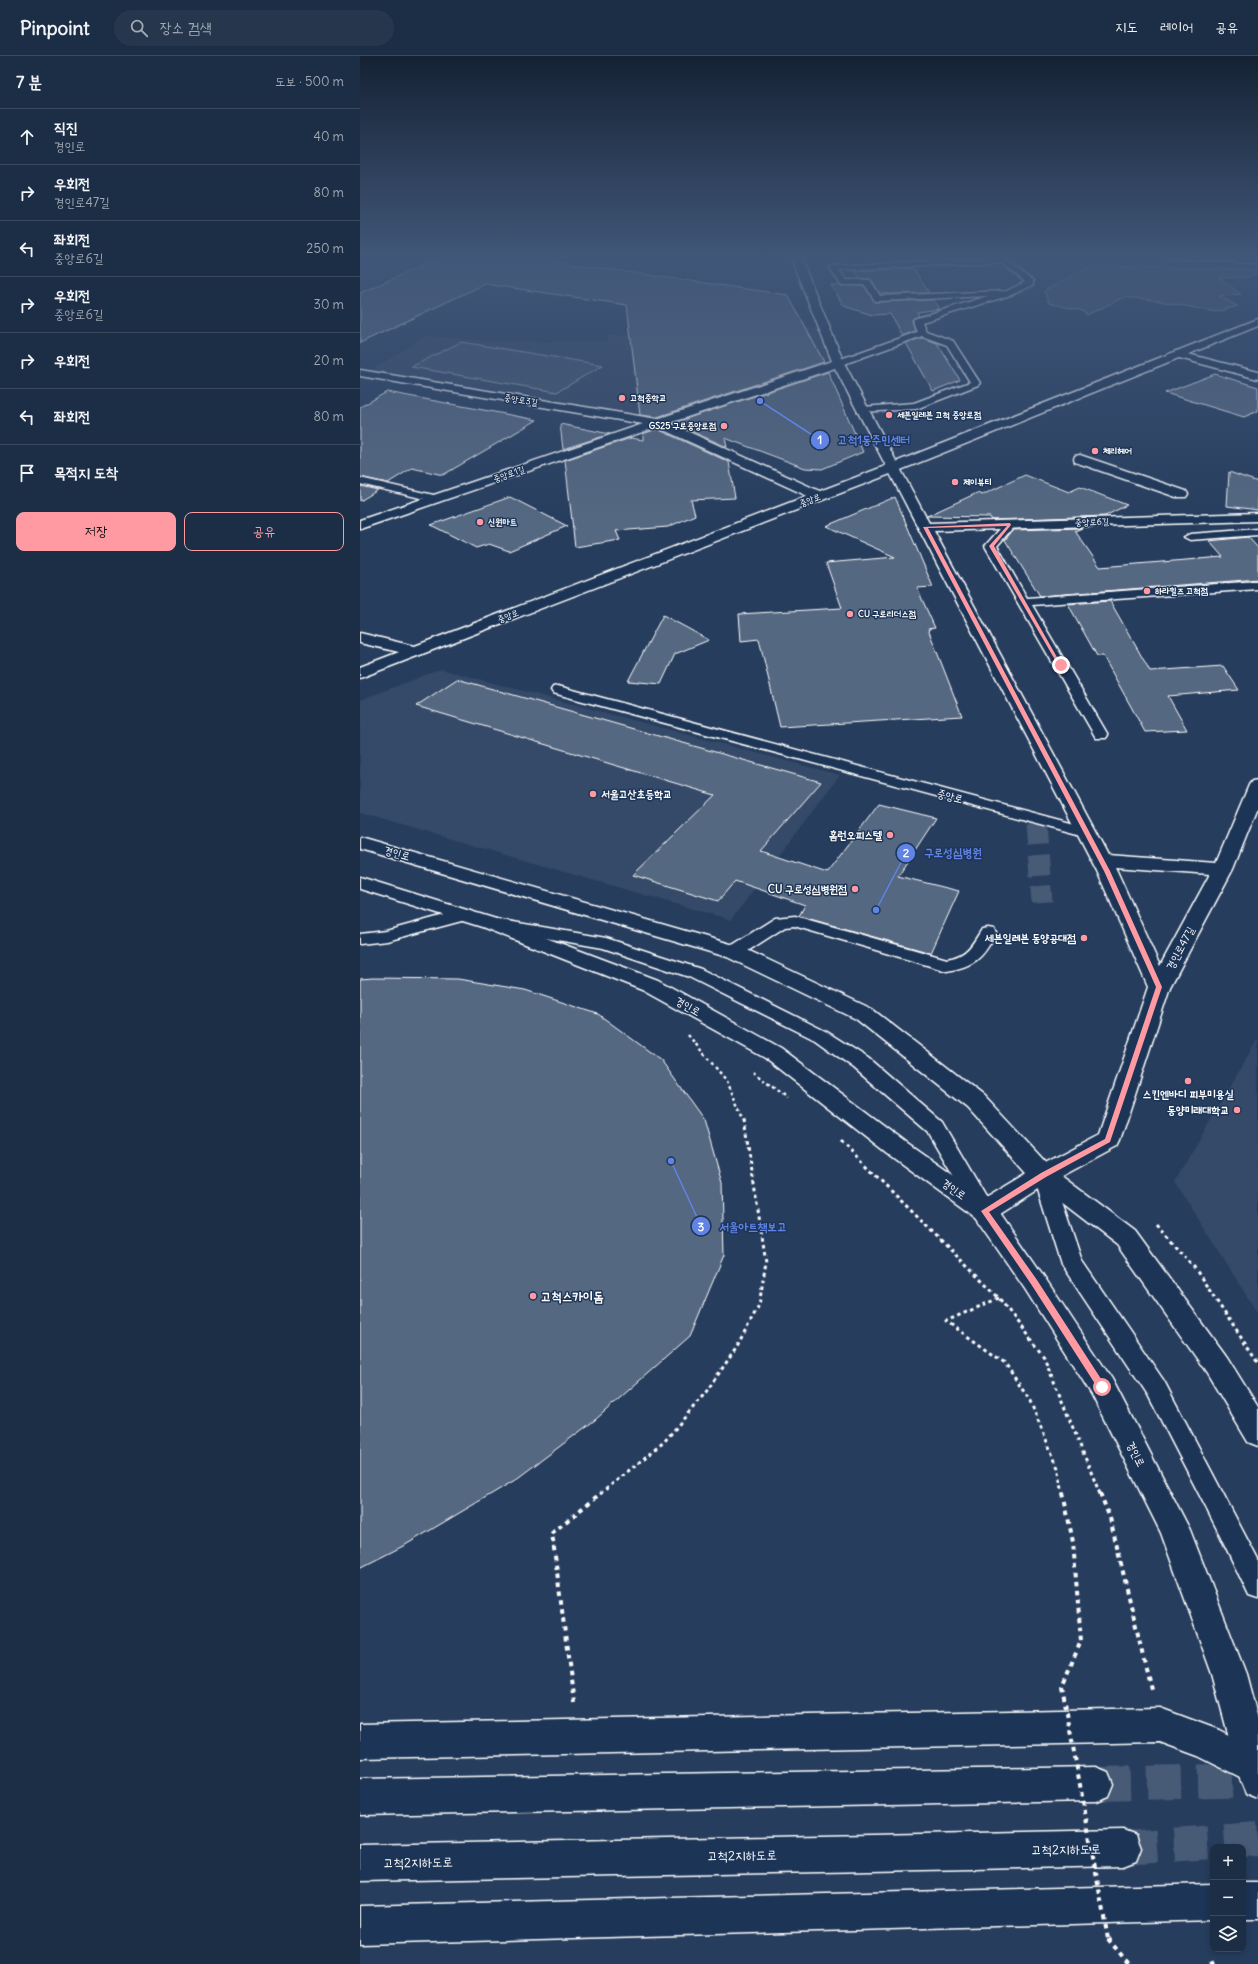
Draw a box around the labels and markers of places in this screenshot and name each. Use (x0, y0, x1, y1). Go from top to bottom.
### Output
place label: 고척중학교 (630, 392, 666, 403)
marker: 고척중학교 (617, 393, 627, 403)
place label: 세븐일레븐 고척 중앙로점 (897, 409, 982, 420)
marker: 세븐일레븐 고척 중앙로점 (884, 410, 894, 420)
place label: GS25 구로중앙로점 (649, 420, 717, 431)
marker: GS25 구로중앙로점 (719, 421, 729, 431)
callout: 고척1동주민센터 (810, 428, 919, 452)
place label: 체리헤어 (1103, 445, 1132, 456)
marker: 체리헤어 (1090, 446, 1100, 456)
place label: 제이뷰티 (963, 476, 992, 487)
marker: 제이뷰티 (950, 477, 960, 487)
place label: 신원마트 (488, 516, 518, 527)
marker: 신원마트 (475, 517, 485, 527)
place label: 하라힐즈 고척점 (1155, 585, 1209, 596)
marker: 하라힐즈 고척점 (1142, 586, 1152, 596)
place label: CU 구로리더스점 (858, 608, 916, 619)
marker: CU 구로리더스점 (845, 609, 855, 619)
place label: 서울고산초등학교 (601, 787, 672, 801)
marker: 서울고산초등학교 (588, 789, 598, 799)
place label: 홈런오피스텔 (829, 828, 882, 842)
marker: 홈런오피스텔 (885, 830, 895, 840)
callout: 구로성심병원 (896, 841, 990, 865)
place label: CU 구로성심병원점 (768, 882, 847, 896)
marker: CU 구로성심병원점 (850, 884, 860, 894)
place label: 세븐일레븐 동양공대점 (985, 931, 1076, 945)
marker: 세븐일레븐 동양공대점 (1079, 933, 1089, 943)
marker: 스킨엔바디 피부미용실 (1183, 1076, 1193, 1086)
place label: 스킨엔바디 피부미용실 (1142, 1087, 1234, 1101)
place label: 동양미래대학교 (1167, 1103, 1229, 1117)
marker: 동양미래대학교 (1232, 1105, 1242, 1115)
callout: 서울아트책보고 (691, 1214, 794, 1238)
place label: 고척스카이돔 (541, 1288, 604, 1305)
marker: 고척스카이돔 (528, 1291, 538, 1301)

